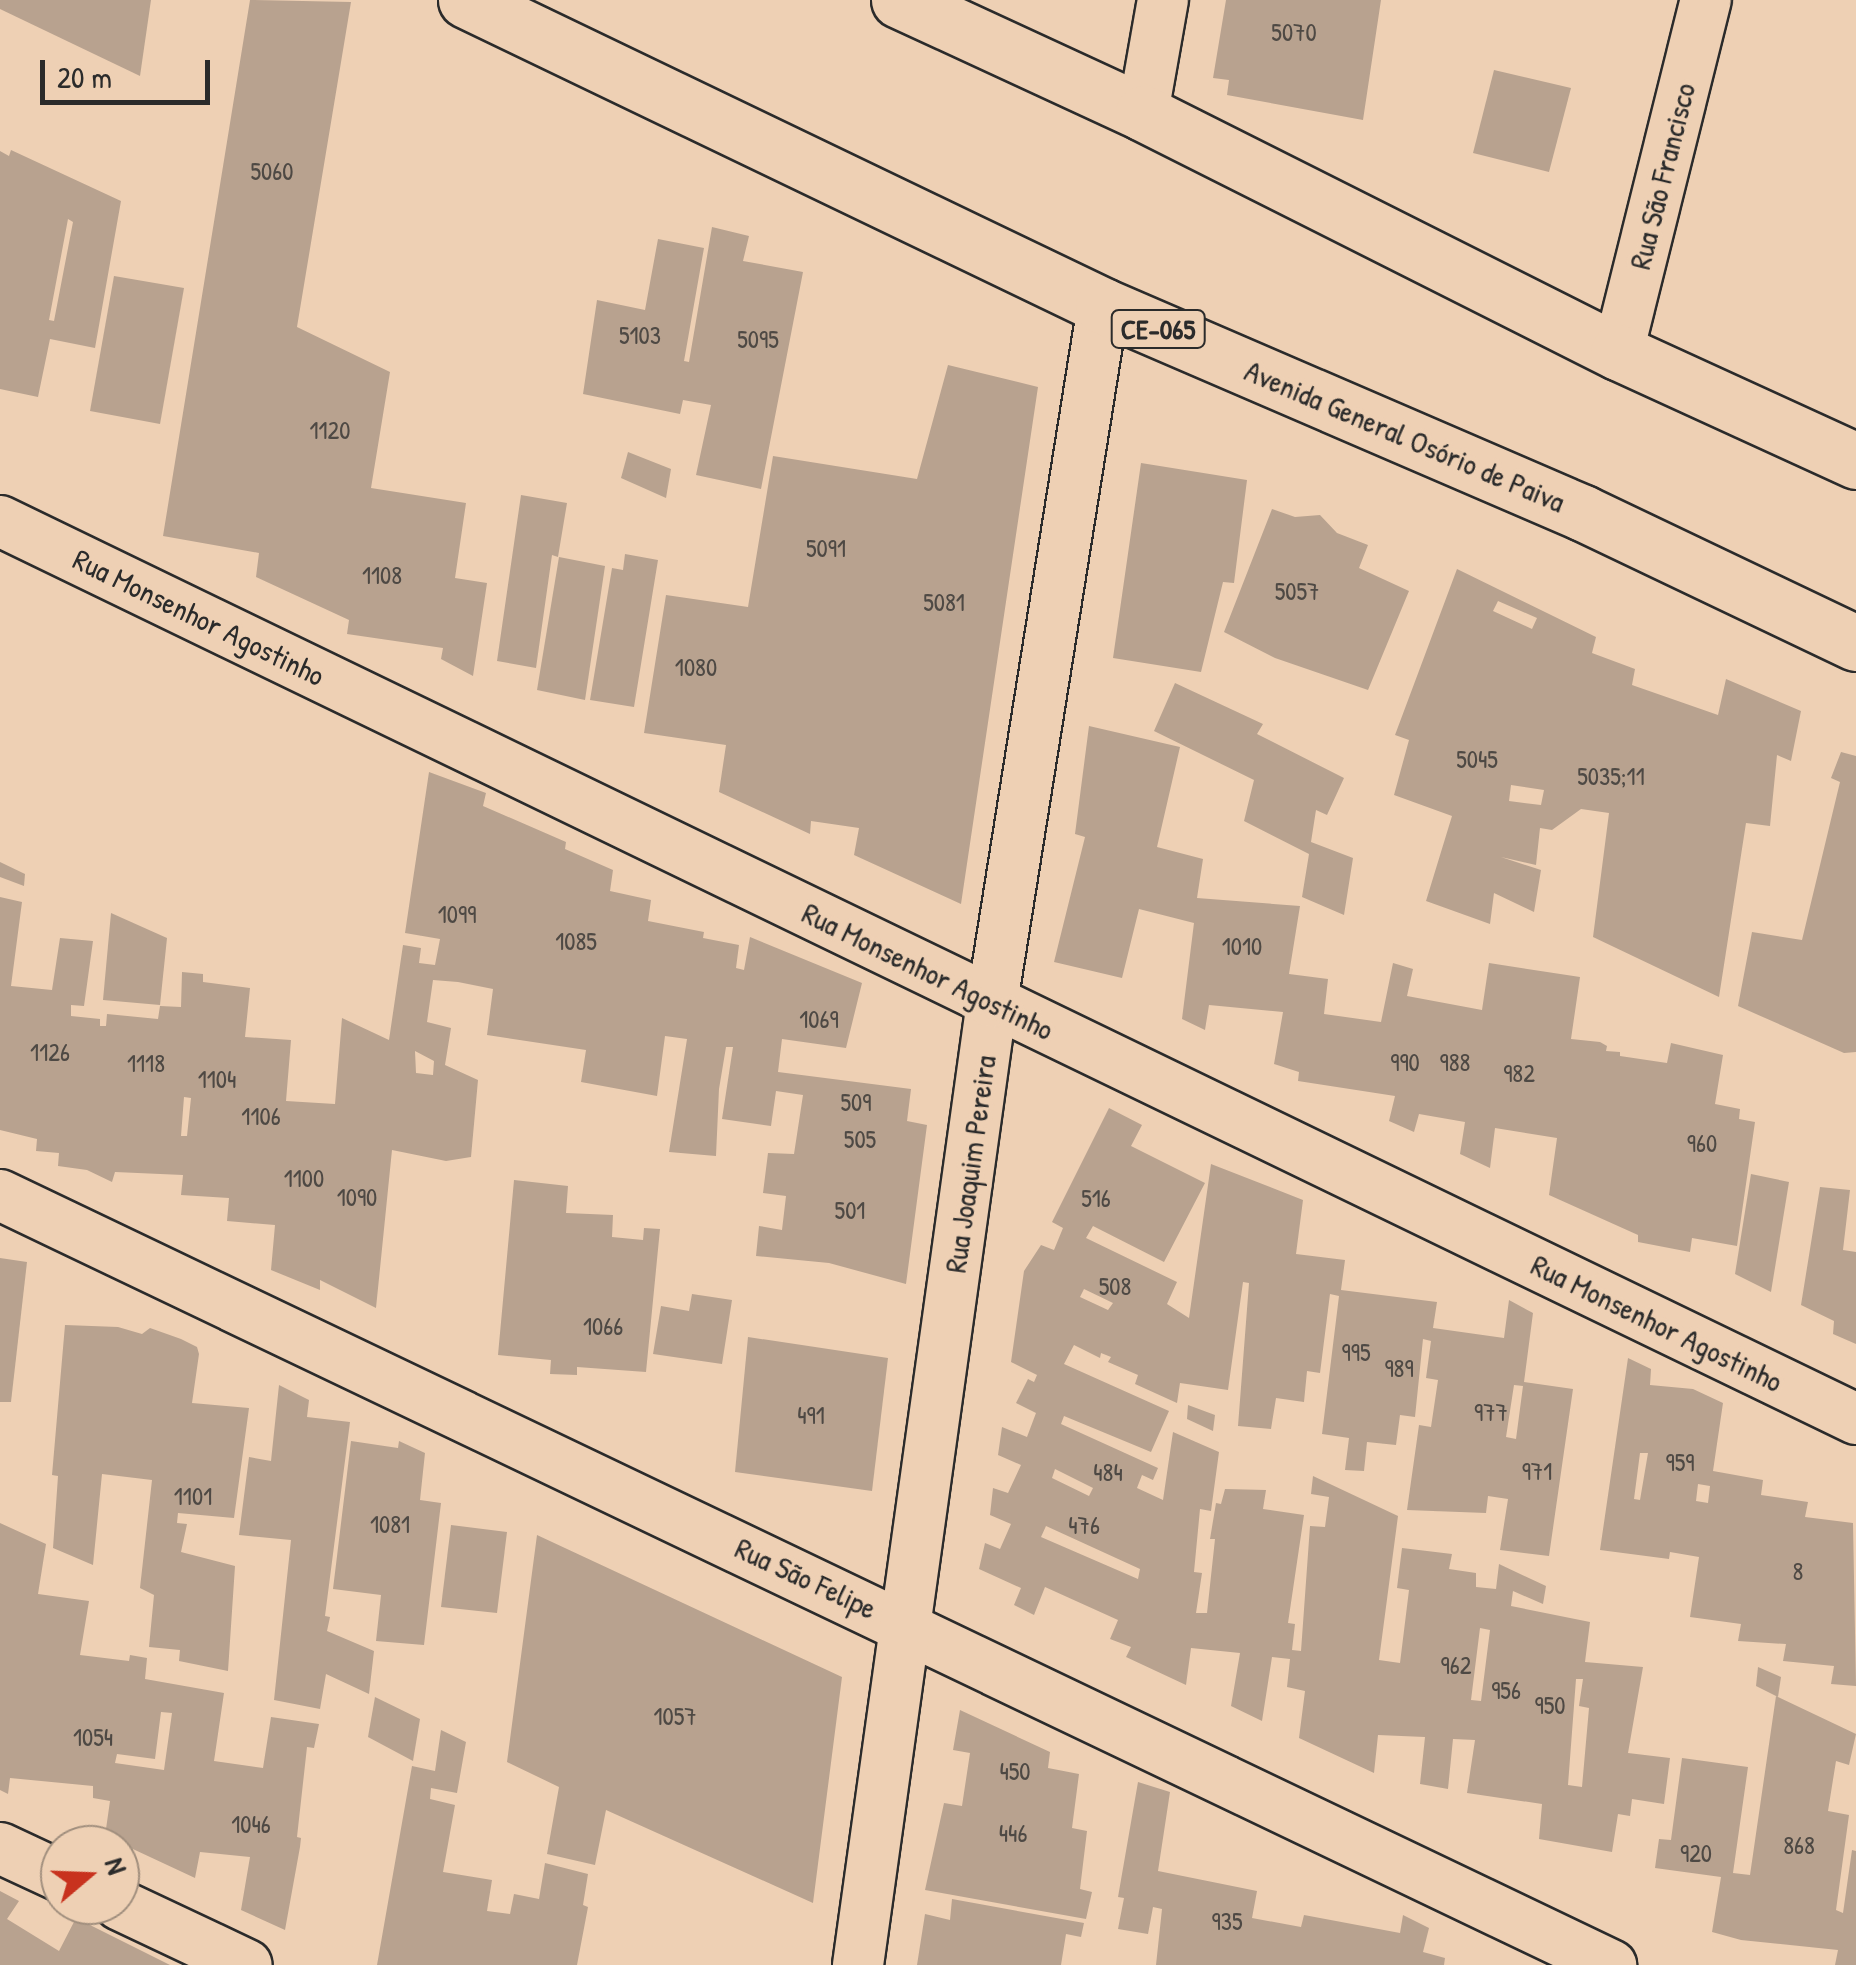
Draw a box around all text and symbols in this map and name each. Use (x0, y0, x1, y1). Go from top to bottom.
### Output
house number: 5070 (1271, 17, 1317, 47)
scale bar (45, 40, 215, 102)
text: 20 m (57, 57, 112, 97)
street label: Rua São Francisco (1621, 79, 1703, 273)
house number: 5060 (251, 156, 293, 186)
road number: CE-065 (1110, 306, 1206, 352)
house number: 5103 (619, 320, 661, 350)
house number: 5095 (737, 324, 779, 354)
street label: Avenida General Osório de Paiva (1240, 352, 1570, 520)
house number: 1120 (309, 415, 351, 445)
house number: 5091 (806, 533, 846, 563)
street label: Rua Monsenhor Agostinho (68, 541, 330, 693)
house number: 1108 (362, 560, 402, 590)
house number: 5057 (1275, 576, 1319, 606)
house number: 5081 (923, 587, 965, 617)
house number: 1080 (675, 652, 717, 682)
house number: 5045 (1456, 744, 1498, 774)
house number: 5035;11 (1577, 761, 1645, 791)
street label: Rua Monsenhor Agostinho (797, 895, 1059, 1047)
house number: 1099 (438, 899, 476, 929)
house number: 1085 (555, 926, 597, 956)
house number: 1010 (1222, 931, 1262, 961)
house number: 1069 (799, 1004, 839, 1034)
house number: 1126 (30, 1037, 70, 1067)
house number: 990 (1390, 1047, 1420, 1077)
house number: 988 (1440, 1047, 1470, 1077)
house number: 1118 (127, 1048, 165, 1078)
street label: Rua Joaquim Pereira (937, 1053, 1003, 1275)
house number: 982 (1503, 1058, 1535, 1088)
house number: 1104 (198, 1064, 236, 1094)
house number: 509 (841, 1087, 871, 1117)
house number: 1106 (241, 1101, 281, 1131)
house number: 505 (844, 1124, 876, 1154)
house number: 960 (1687, 1128, 1717, 1158)
house number: 1100 (284, 1163, 324, 1193)
house number: 1090 (337, 1182, 377, 1212)
house number: 516 (1081, 1183, 1111, 1213)
house number: 501 (835, 1195, 865, 1225)
street label: Rua Monsenhor Agostinho (1526, 1247, 1788, 1399)
house number: 508 (1099, 1271, 1131, 1301)
house number: 1066 (583, 1311, 623, 1341)
house number: 995 (1342, 1337, 1370, 1367)
house number: 989 (1384, 1353, 1414, 1383)
house number: 977 (1474, 1397, 1508, 1427)
house number: 491 (797, 1400, 825, 1430)
house number: 959 (1666, 1447, 1694, 1477)
house number: 971 (1522, 1456, 1552, 1486)
house number: 484 (1093, 1457, 1123, 1487)
house number: 1101 (174, 1481, 212, 1511)
house number: 1081 (370, 1509, 410, 1539)
house number: 476 (1068, 1510, 1100, 1540)
street label: Rua São Felipe (730, 1530, 882, 1626)
house number: 8 (1793, 1556, 1803, 1586)
house number: 962 (1441, 1650, 1471, 1680)
house number: 956 (1491, 1675, 1521, 1705)
house number: 950 (1535, 1690, 1565, 1720)
house number: 1057 (653, 1701, 697, 1731)
house number: 1054 (73, 1722, 113, 1752)
house number: 450 (999, 1756, 1031, 1786)
house number: 1046 (231, 1809, 271, 1839)
house number: 446 (999, 1818, 1027, 1848)
north arrow (40, 1825, 140, 1925)
house number: 868 (1783, 1830, 1815, 1860)
house number: 920 (1680, 1838, 1712, 1868)
text: N (96, 1853, 137, 1879)
house number: 935 (1212, 1906, 1242, 1936)

